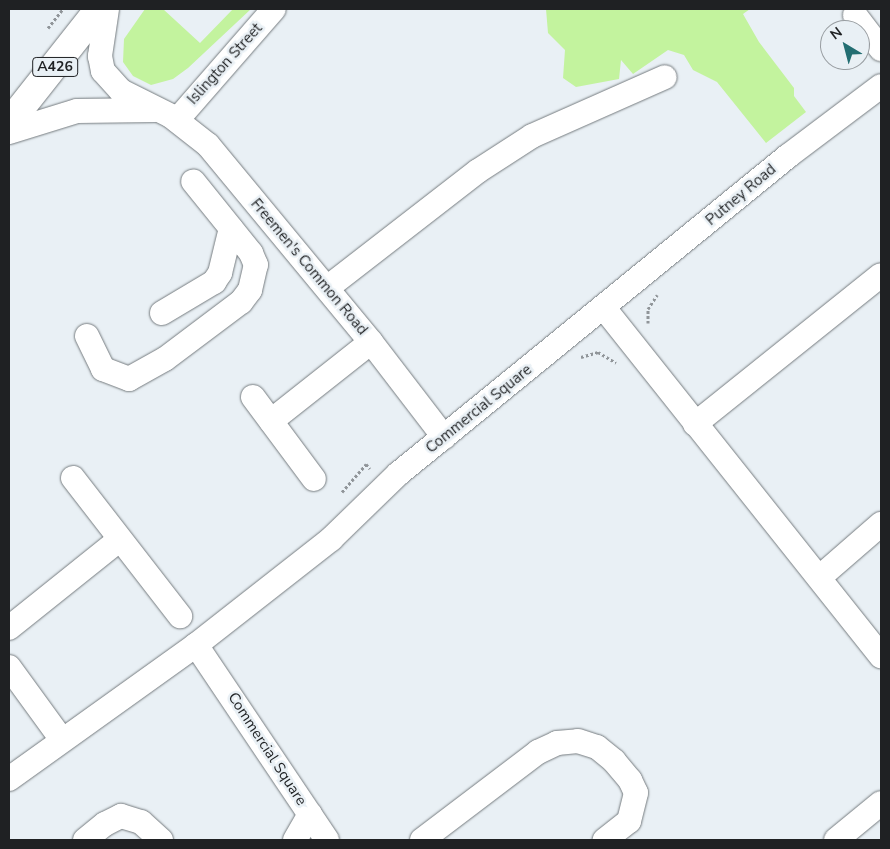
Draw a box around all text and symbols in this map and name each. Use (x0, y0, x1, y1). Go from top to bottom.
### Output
street label: Islington Street (184, 20, 266, 108)
north arrow (820, 20, 870, 70)
text: N (826, 23, 846, 44)
road number: A426 (31, 56, 79, 78)
street label: Putney Road (702, 160, 780, 230)
street label: Freemen's Common Road (247, 195, 371, 339)
street label: Commercial Square (422, 361, 536, 457)
street label: Commercial Square (224, 689, 310, 809)

